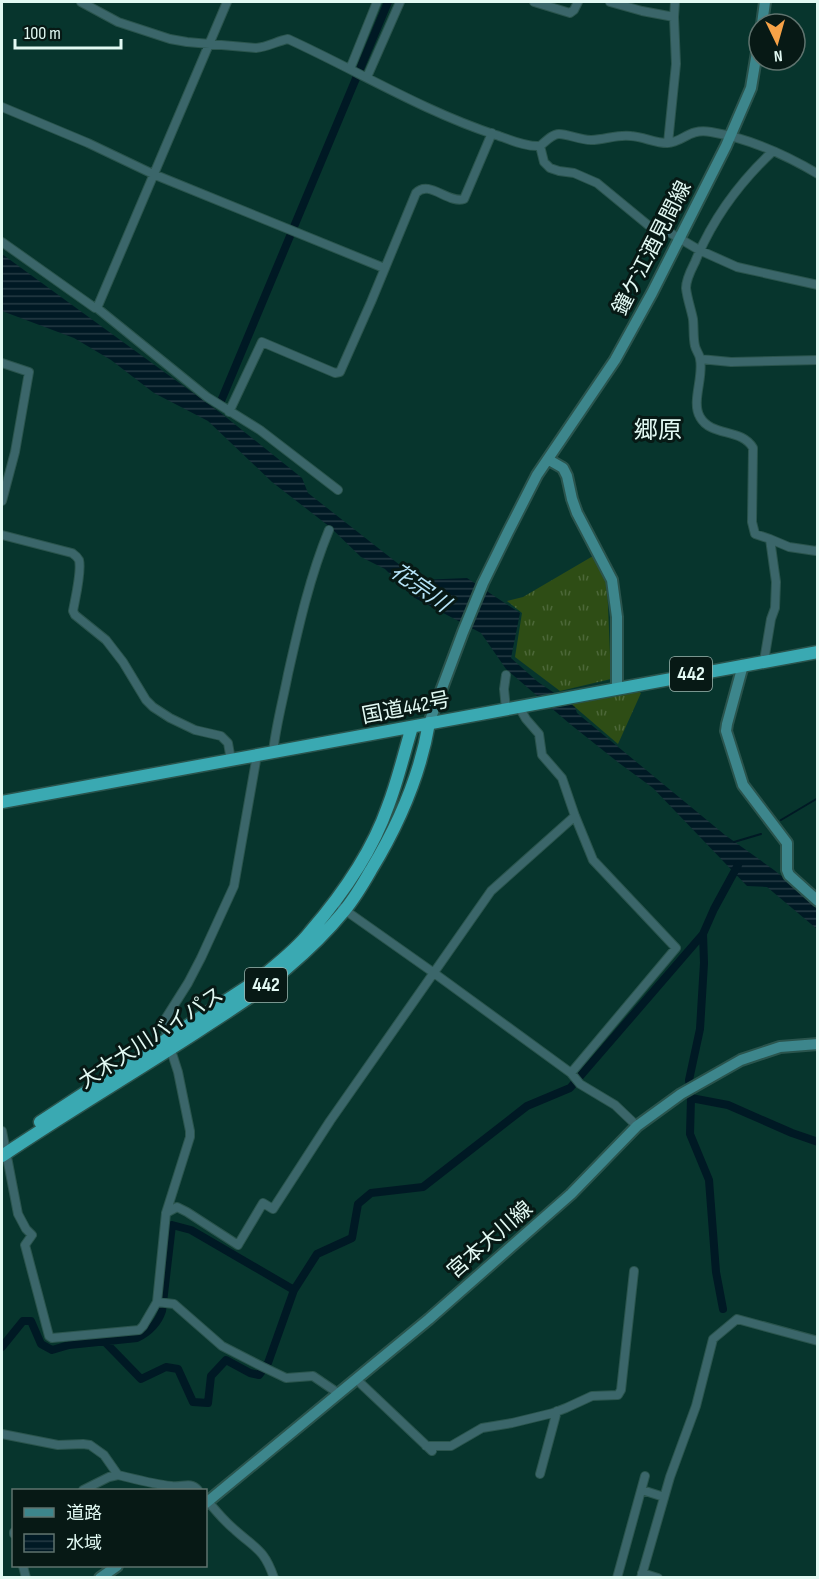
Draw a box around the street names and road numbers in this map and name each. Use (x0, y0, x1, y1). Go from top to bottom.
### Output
street label: 鐘ケ江酒見間線 (607, 177, 697, 319)
road number: 442 (670, 657, 712, 691)
street label: 国道442号 (360, 687, 452, 729)
road number: 442 (245, 968, 287, 1002)
street label: 大木大川バイパス (74, 982, 228, 1094)
street label: 宮本大川線 (442, 1196, 538, 1284)

